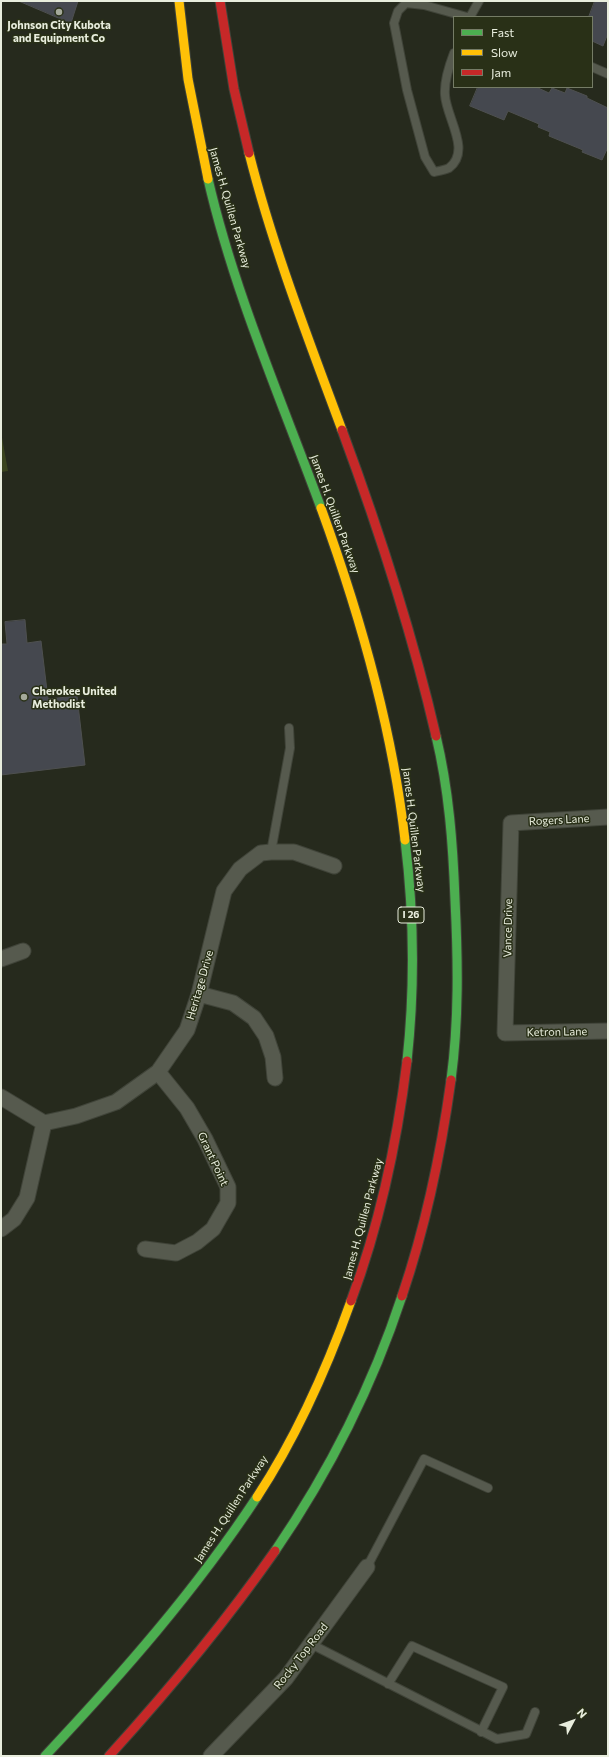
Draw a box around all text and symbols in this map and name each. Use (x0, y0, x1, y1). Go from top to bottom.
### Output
marker: Johnson City Kubota and Equipment Co (54, 7, 64, 17)
legend (453, 16, 593, 88)
place label: Johnson City Kubota and Equipment Co (7, 18, 111, 44)
text: Fast (491, 25, 514, 39)
text: Slow (491, 45, 518, 59)
text: Jam (491, 65, 511, 79)
street label: James H. Quillen Parkway (206, 146, 254, 270)
street label: James H. Quillen Parkway (307, 453, 363, 575)
place label: Cherokee United Methodist (32, 684, 117, 710)
marker: Cherokee United Methodist (19, 692, 29, 702)
street label: James H. Quillen Parkway (400, 767, 428, 893)
street label: Rogers Lane (528, 812, 590, 828)
street label: Vance Drive (501, 898, 515, 958)
road number: I 26 (398, 907, 424, 923)
street label: Heritage Drive (184, 949, 216, 1021)
street label: Ketron Lane (527, 1025, 587, 1039)
street label: Grant Point (195, 1130, 231, 1188)
street label: James H. Quillen Parkway (340, 1157, 386, 1281)
street label: James H. Quillen Parkway (191, 1453, 271, 1565)
street label: Rocky Top Road (271, 1620, 331, 1692)
north arrow (553, 1701, 593, 1741)
text: N (575, 1705, 590, 1720)

